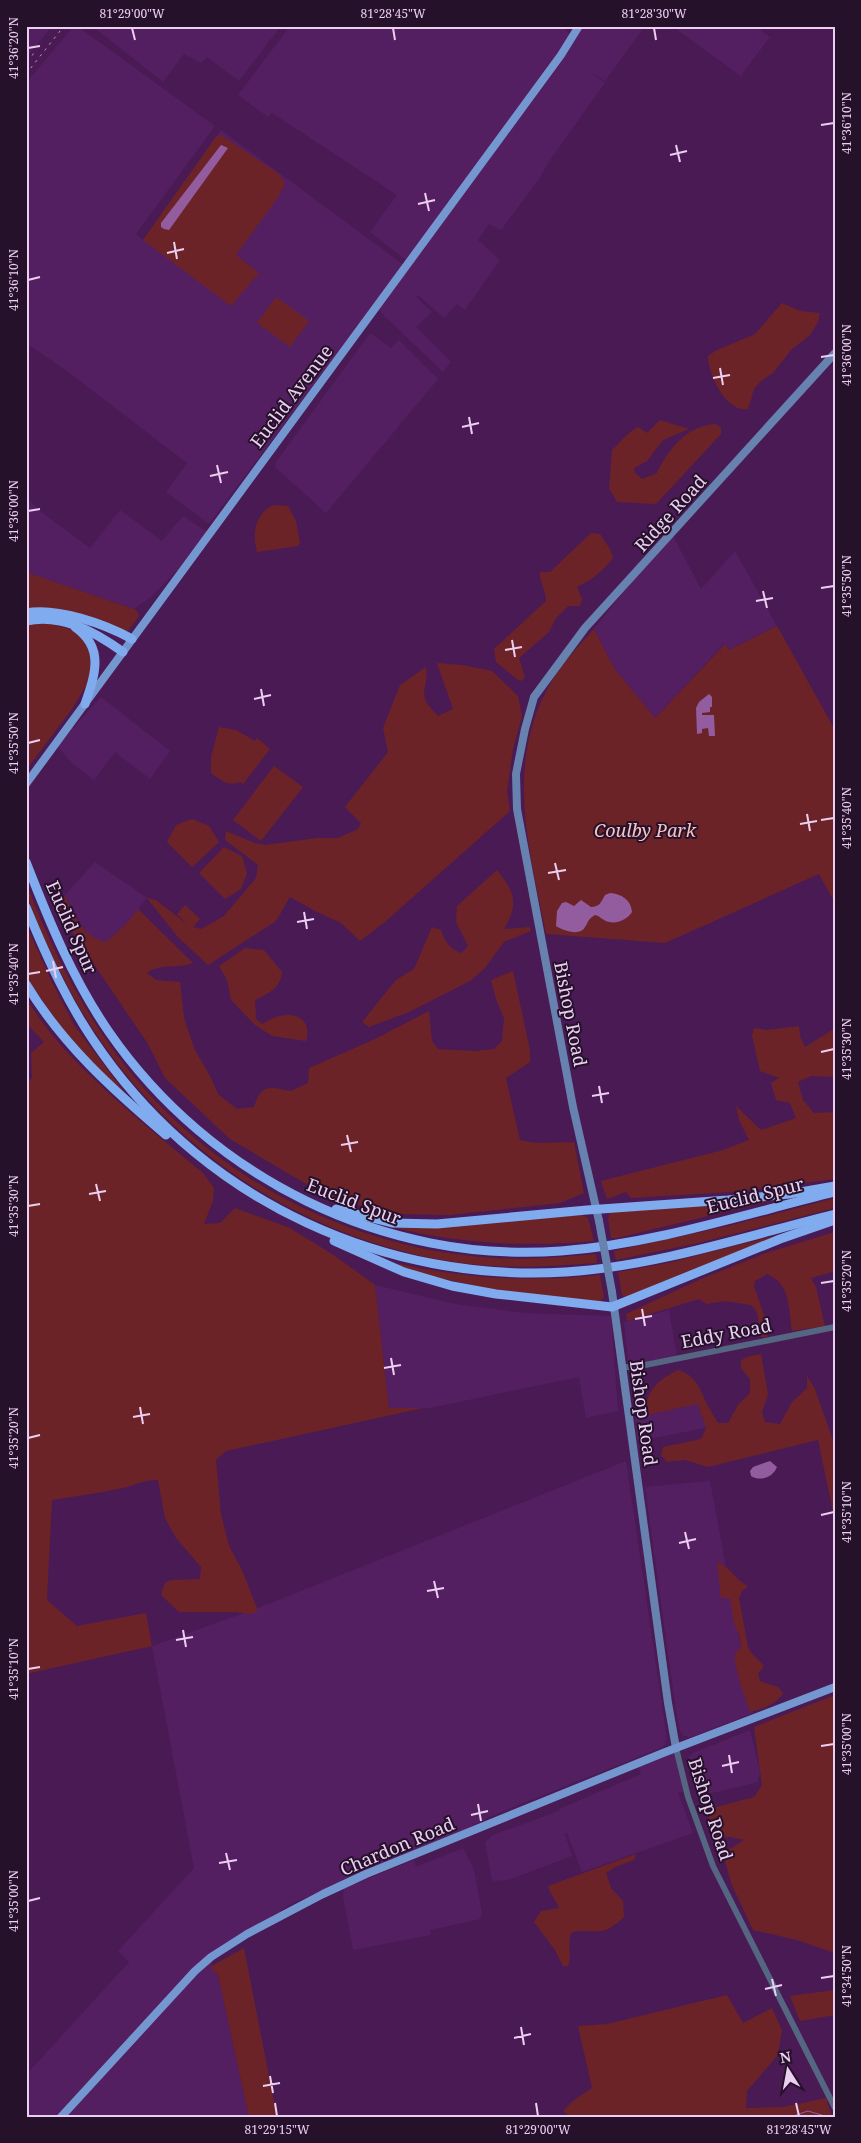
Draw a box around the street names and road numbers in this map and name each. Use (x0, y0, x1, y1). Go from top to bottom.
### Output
street label: Euclid Avenue (244, 340, 338, 452)
street label: Ridge Road (629, 469, 711, 557)
street label: Euclid Spur (41, 877, 103, 978)
street label: Bishop Road (549, 959, 593, 1069)
street label: Euclid Spur (704, 1171, 807, 1219)
street label: Euclid Spur (303, 1172, 405, 1230)
street label: Eddy Road (679, 1312, 773, 1354)
street label: Bishop Road (625, 1359, 663, 1467)
street label: Bishop Road (683, 1755, 739, 1863)
street label: Chardon Road (336, 1811, 458, 1881)

